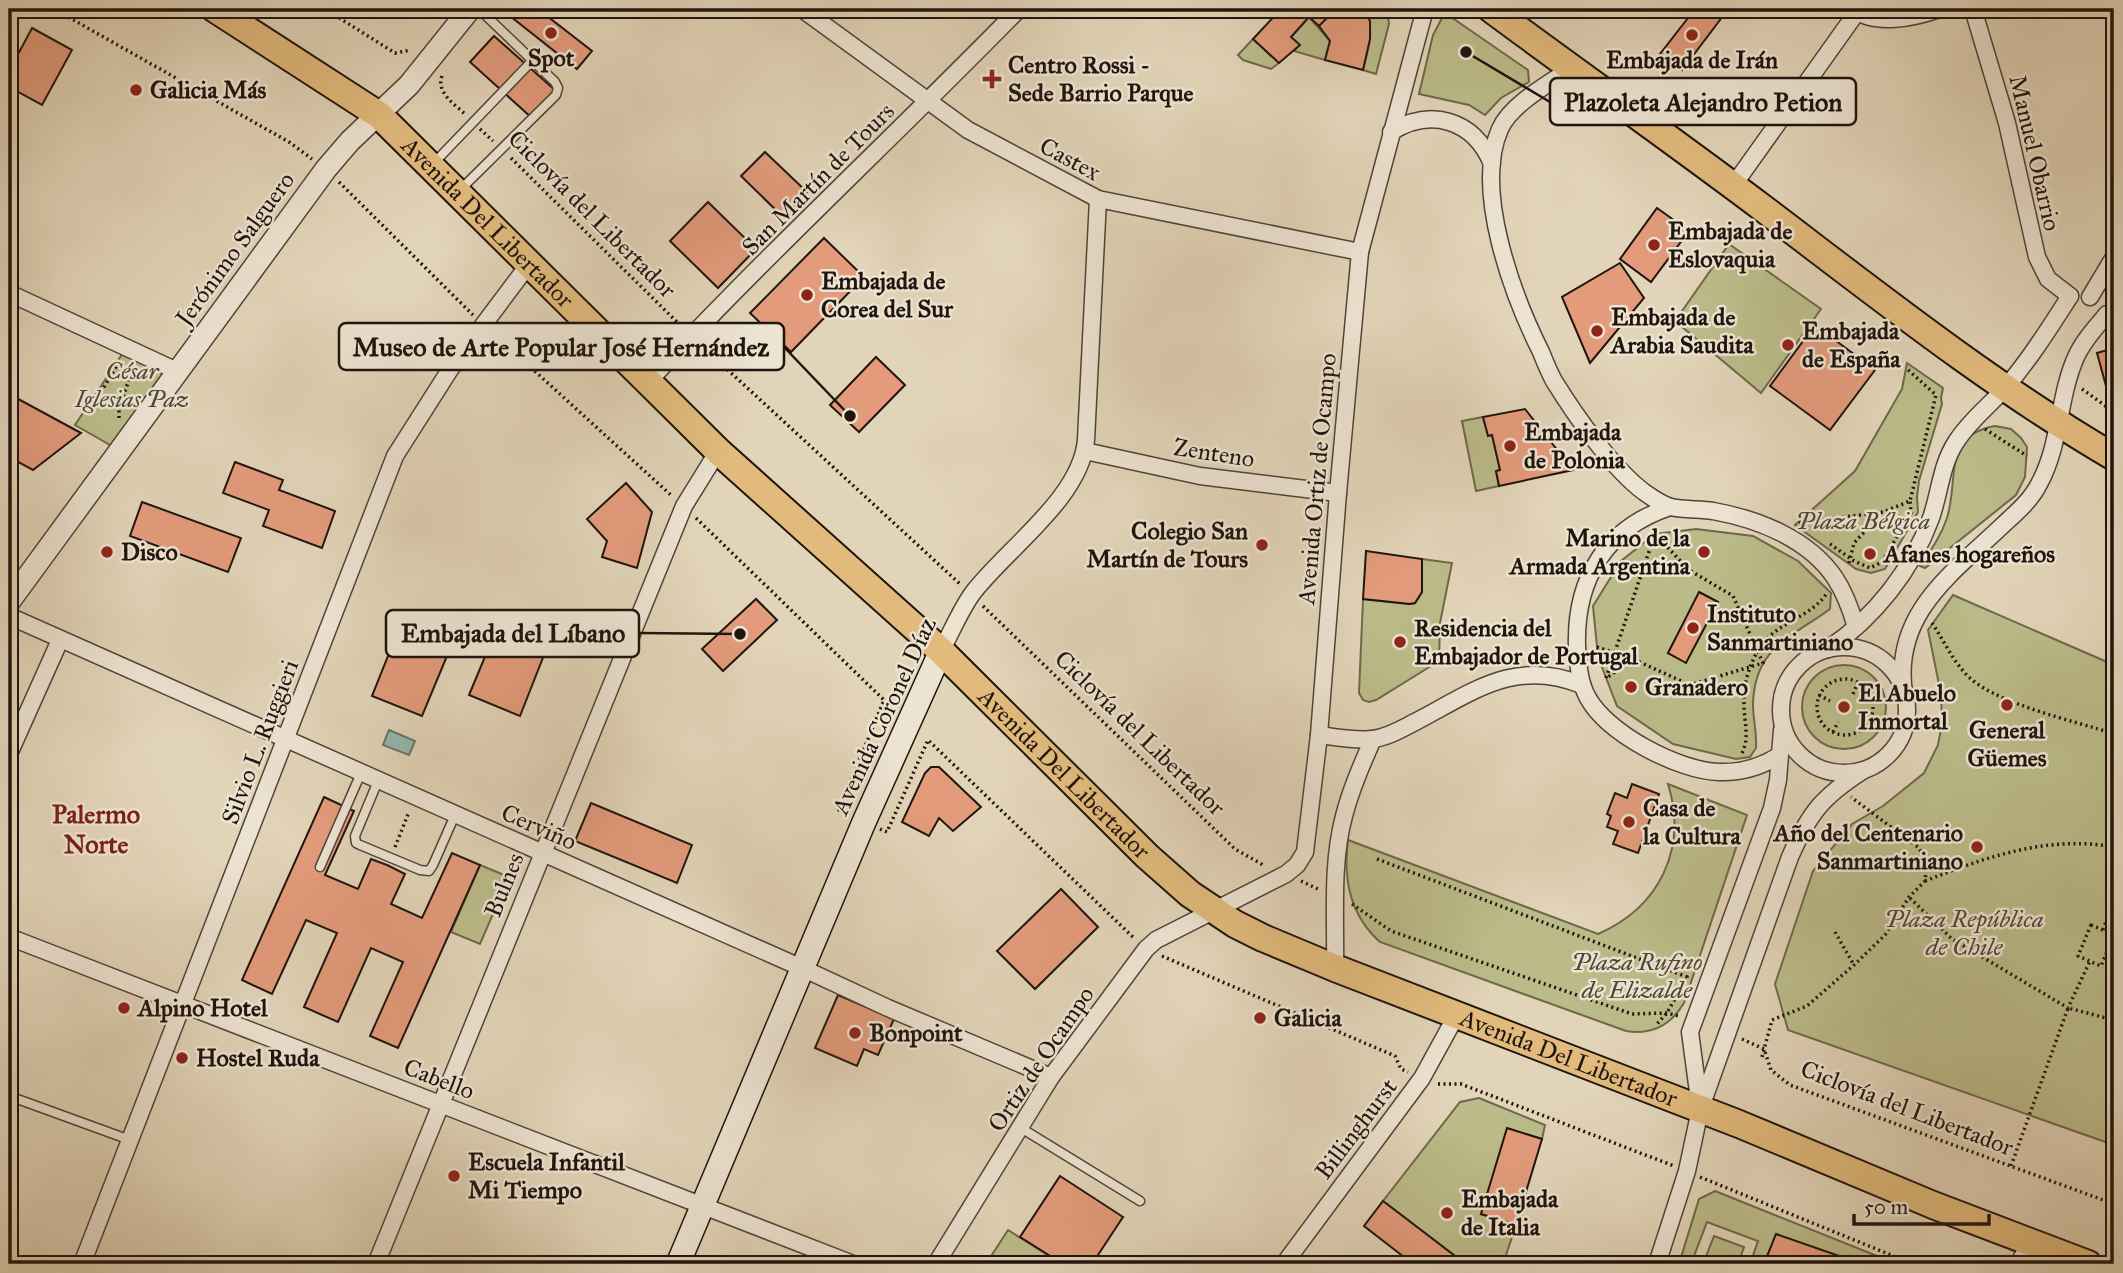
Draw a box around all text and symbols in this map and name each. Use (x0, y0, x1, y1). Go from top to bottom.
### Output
marker: Spot (543, 25, 559, 41)
marker: Embajada de Irán (1684, 27, 1700, 43)
place label: Spot (528, 43, 575, 73)
place label: Embajada de Irán (1606, 45, 1778, 75)
place label: Centro Rossi - Sede Barrio Parque (1008, 50, 1194, 108)
marker: Centro Rossi - Sede Barrio Parque (982, 69, 1002, 89)
street label: Manuel Obarrio (2003, 72, 2067, 234)
place label: Galicia Más (150, 75, 267, 105)
callout: Plazoleta Alejandro Petion (1550, 78, 1856, 125)
marker: Galicia Más (128, 82, 144, 98)
text: Plazoleta Alejandro Petion (1564, 86, 1842, 118)
street label: San Martín de Tours (735, 96, 901, 262)
street label: Ciclovía del Libertador (502, 124, 682, 304)
street label: Avenida Del Libertador (394, 130, 580, 314)
street label: Castex (1035, 131, 1106, 187)
street label: Jerónimo Salguero (167, 166, 301, 334)
place label: Embajada de Eslovaquia (1668, 216, 1792, 274)
marker: Embajada de Eslovaquia (1646, 237, 1662, 253)
place label: Embajada de Corea del Sur (821, 266, 954, 324)
marker: Embajada de Corea del Sur (799, 287, 815, 303)
place label: Embajada de Arabia Saudita (1609, 302, 1755, 360)
place label: Embajada de España (1802, 316, 1901, 374)
callout: Museo de Arte Popular José Hernández (339, 323, 784, 370)
marker: Embajada de Arabia Saudita (1589, 323, 1605, 339)
text: Museo de Arte Popular José Hernández (353, 331, 769, 364)
marker: Embajada de España (1780, 337, 1796, 353)
street label: Avenida Ortiz de Ocampo (1291, 352, 1343, 607)
park label: César Iglesias Paz (74, 356, 189, 414)
place label: Embajada de Polonia (1524, 417, 1626, 475)
street label: Zenteno (1171, 432, 1257, 474)
marker: Embajada de Polonia (1502, 438, 1518, 454)
park label: Plaza Bélgica (1796, 506, 1930, 536)
place label: Colegio San Martín de Tours (1086, 516, 1248, 574)
place label: Marino de la Armada Argentina (1508, 523, 1691, 581)
place label: Disco (121, 537, 178, 567)
marker: Colegio San Martín de Tours (1254, 537, 1270, 553)
place label: Afanes hogareños (1882, 539, 2055, 569)
marker: Disco (99, 544, 115, 560)
marker: Marino de la Armada Argentina (1696, 544, 1712, 560)
marker: Afanes hogareños (1862, 546, 1878, 562)
place label: Instituto Sanmartiniano (1707, 599, 1853, 657)
callout: Embajada del Líbano (386, 610, 639, 657)
street label: Avenida Coronel Díaz (825, 613, 943, 820)
place label: Residencia del Embajador de Portugal (1414, 613, 1639, 671)
text: Embajada del Líbano (401, 617, 625, 649)
marker: Instituto Sanmartiniano (1685, 620, 1701, 636)
marker: Residencia del Embajador de Portugal (1392, 634, 1408, 650)
street label: Ciclovía del Libertador (1048, 644, 1232, 822)
street label: Silvio L. Ruggieri (215, 655, 305, 829)
place label: Granadero (1645, 672, 1748, 702)
place label: El Abuelo Inmortal (1858, 678, 1956, 736)
marker: Granadero (1623, 679, 1639, 695)
street label: Avenida Del Libertador (971, 681, 1157, 866)
marker: General Güemes (1999, 697, 2015, 713)
marker: El Abuelo Inmortal (1836, 699, 1852, 715)
place label: General Güemes (1967, 715, 2047, 773)
place label: Casa de la Cultura (1642, 793, 1742, 851)
street label: Cerviño (497, 797, 581, 857)
district label: Palermo Norte (52, 798, 140, 860)
marker: Casa de la Cultura (1621, 814, 1637, 830)
place label: Año del Centenario Sanmartiniano (1772, 818, 1963, 876)
marker: Año del Centenario Sanmartiniano (1969, 839, 1985, 855)
street label: Bulnes (478, 848, 530, 922)
park label: Plaza República de Chile (1884, 904, 2044, 962)
park label: Plaza Rufino de Elizalde (1572, 947, 1702, 1005)
street label: Ortiz de Ocampo (981, 981, 1101, 1137)
place label: Alpino Hotel (136, 993, 268, 1023)
marker: Alpino Hotel (116, 1000, 132, 1016)
street label: Avenida Del Libertador (1455, 1002, 1682, 1114)
place label: Galicia (1274, 1003, 1342, 1033)
marker: Galicia (1252, 1010, 1268, 1026)
place label: Bonpoint (869, 1018, 963, 1048)
marker: Bonpoint (847, 1025, 863, 1041)
place label: Hostel Ruda (196, 1043, 320, 1073)
marker: Hostel Ruda (174, 1050, 190, 1066)
street label: Cabello (399, 1052, 479, 1106)
street label: Ciclovía del Libertador (1796, 1054, 2018, 1162)
street label: Billinghurst (1308, 1072, 1404, 1185)
place label: Escuela Infantil Mi Tiempo (468, 1147, 625, 1205)
marker: Escuela Infantil Mi Tiempo (446, 1168, 462, 1184)
scale bar (1854, 1182, 1988, 1226)
place label: Embajada de Italia (1461, 1184, 1559, 1242)
text: 50 m (1864, 1194, 1909, 1220)
marker: Embajada de Italia (1439, 1205, 1455, 1221)

